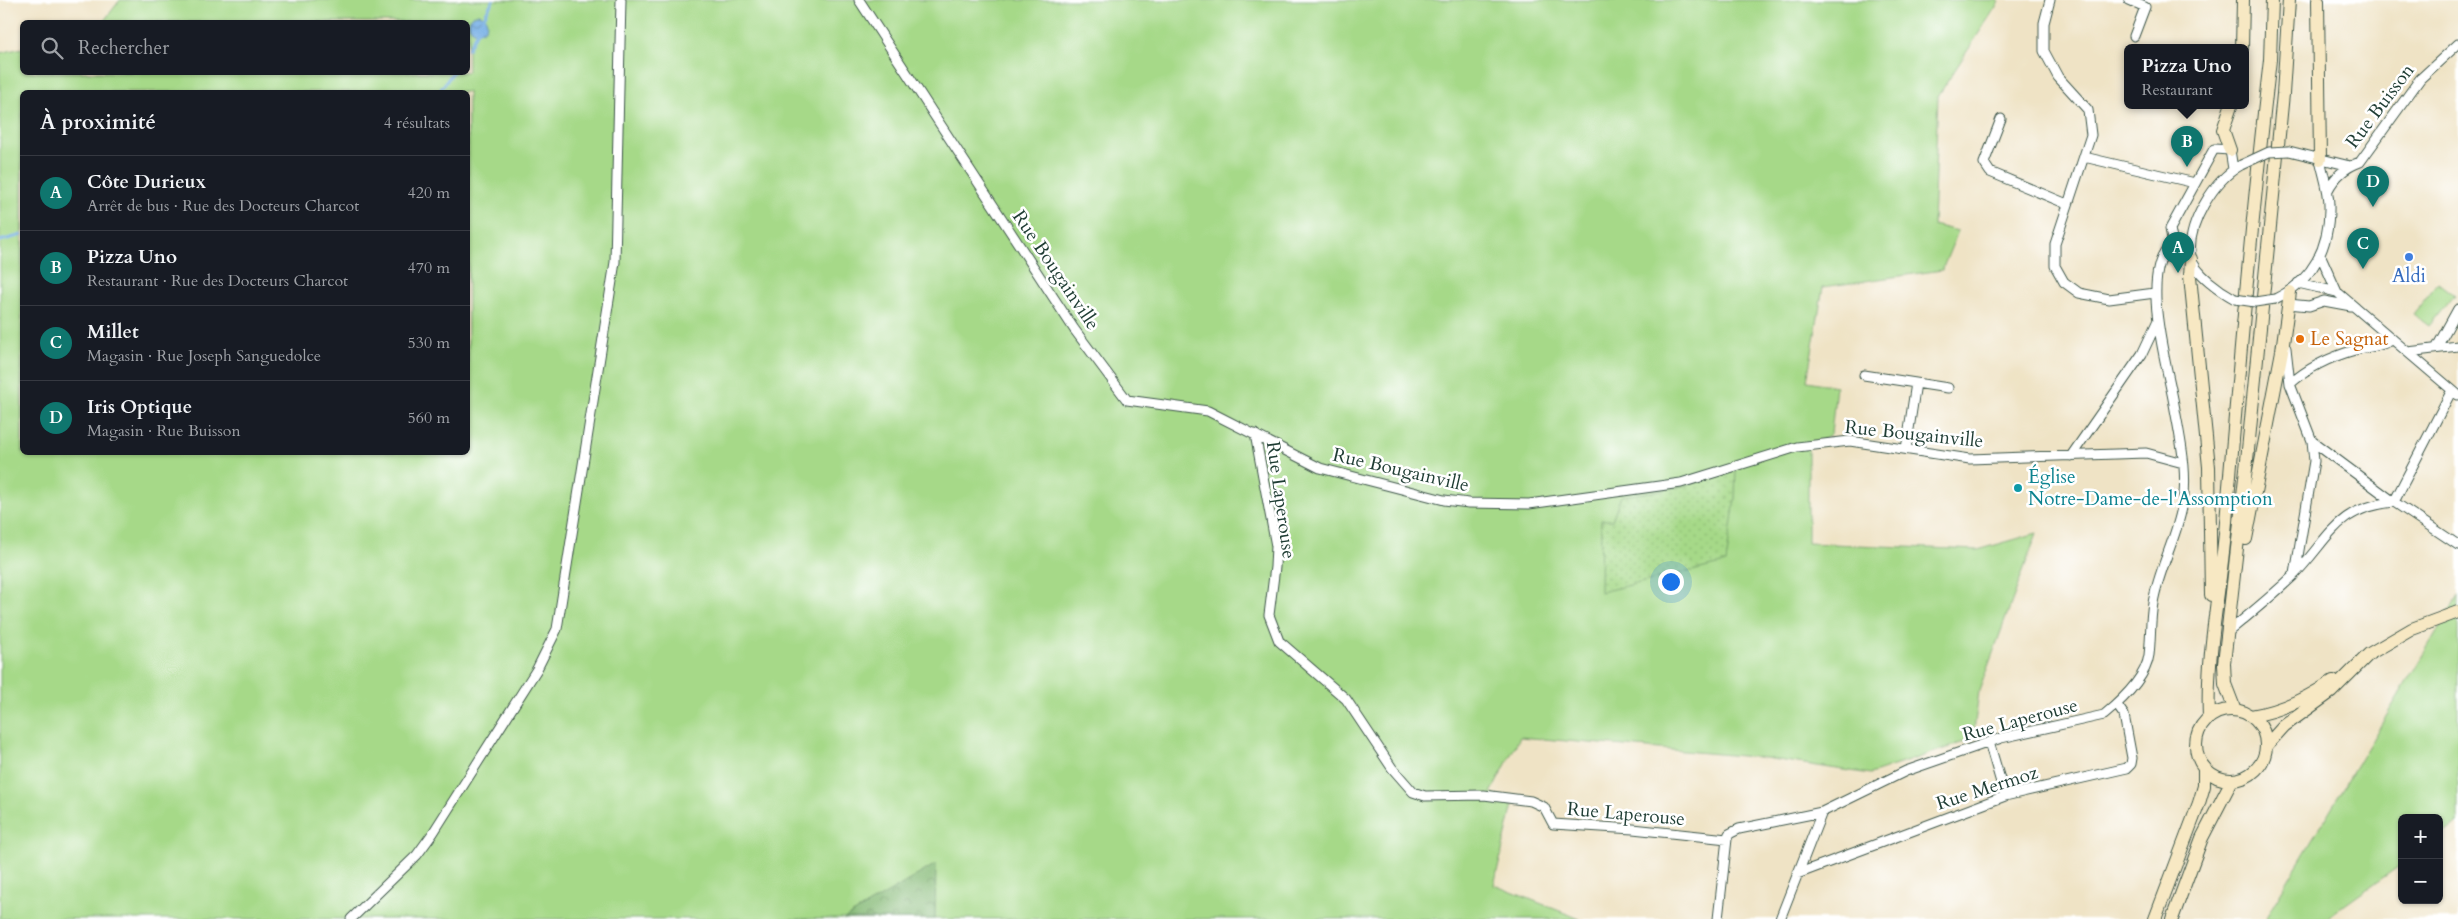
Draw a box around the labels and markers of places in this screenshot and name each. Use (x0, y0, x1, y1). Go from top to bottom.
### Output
pin: B (2171, 126, 2203, 167)
pin: D (2357, 166, 2389, 207)
pin: C (2347, 228, 2379, 269)
pin: A (2162, 232, 2194, 273)
marker: Aldi (2403, 251, 2415, 263)
place label: Aldi (2392, 263, 2426, 289)
place label: Le Sagnat (2310, 326, 2389, 352)
marker: Le Sagnat (2294, 333, 2306, 345)
place label: Église Notre-Dame-de-l'Assomption (2028, 464, 2273, 512)
marker: Église Notre-Dame-de-l'Assomption (2012, 482, 2024, 494)

